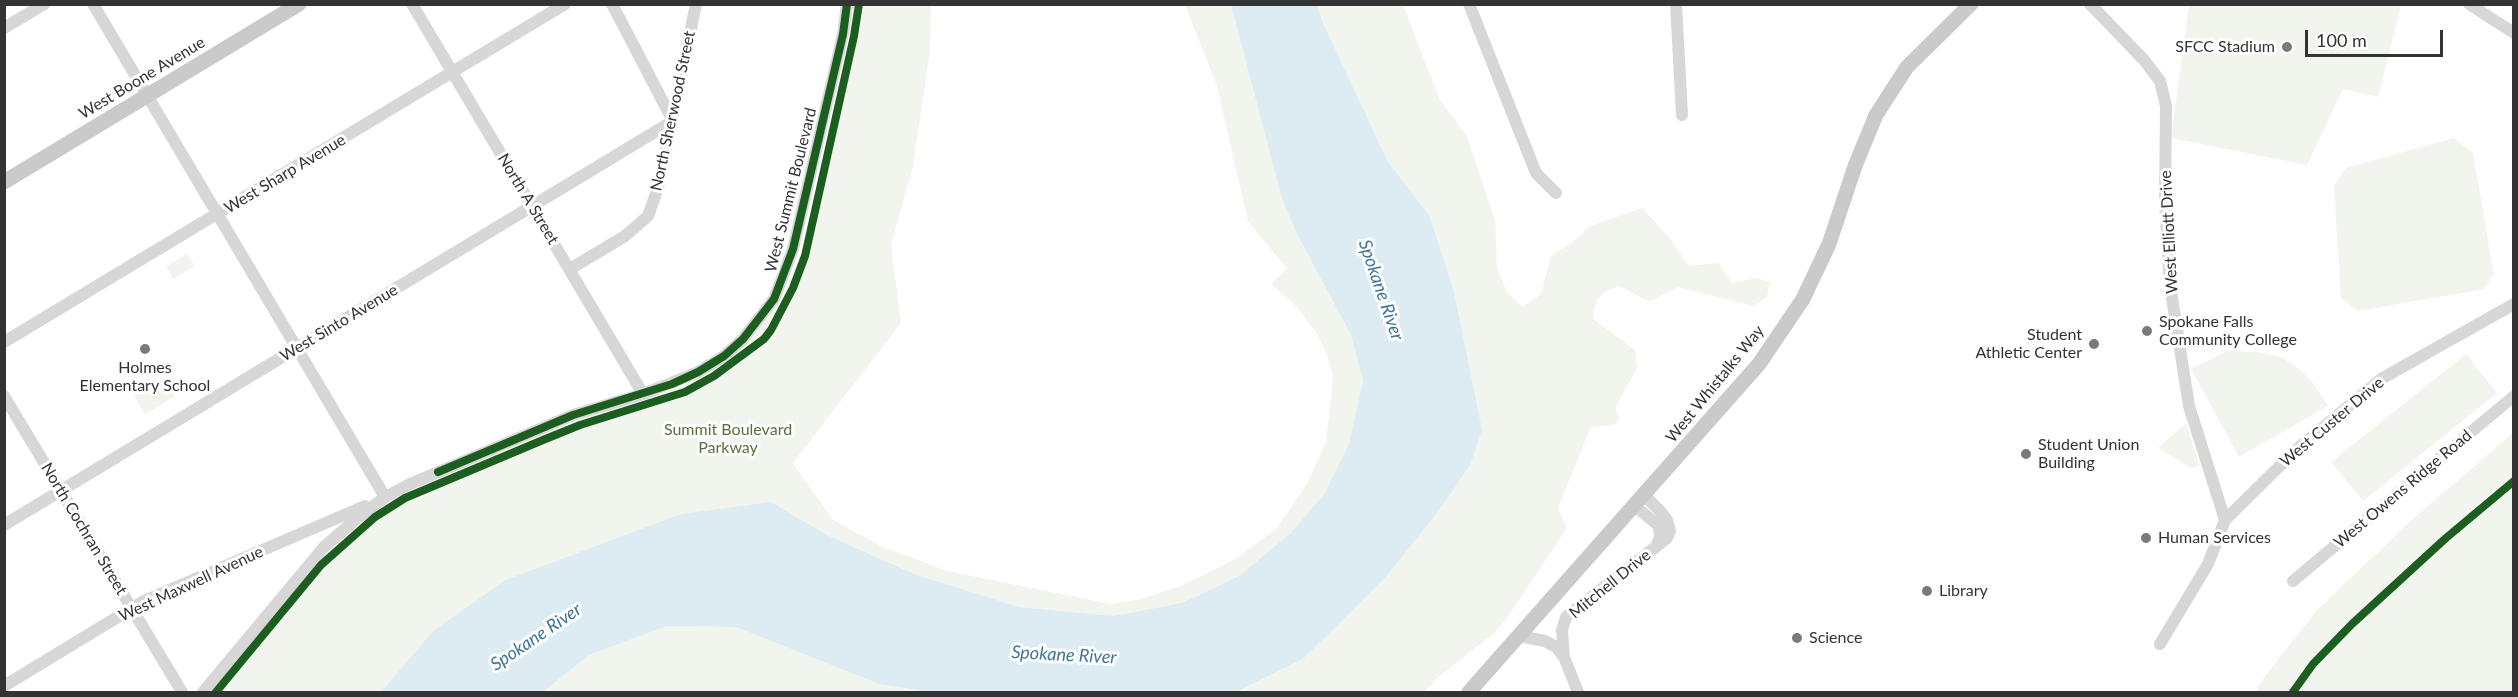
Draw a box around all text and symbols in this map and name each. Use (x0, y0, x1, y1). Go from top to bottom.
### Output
scale bar (2308, 18, 2446, 56)
street label: North Sherwood Street (647, 29, 699, 193)
text: 100 m (2316, 29, 2367, 51)
street label: West Boone Avenue (75, 33, 209, 123)
place label: SFCC Stadium (2175, 37, 2275, 57)
marker: SFCC Stadium (2280, 40, 2294, 54)
street label: West Summit Boulevard (761, 106, 821, 274)
street label: West Sharp Avenue (221, 130, 349, 218)
street label: North A Street (493, 150, 563, 248)
street label: West Elliott Drive (2156, 170, 2182, 294)
water label: Spokane River (1354, 237, 1408, 343)
street label: West Sinto Avenue (277, 280, 401, 366)
place label: Spokane Falls Community College (2159, 312, 2297, 350)
street label: West Whistalks Way (1662, 321, 1768, 447)
marker: Spokane Falls Community College (2140, 324, 2154, 338)
place label: Student Athletic Center (1975, 325, 2082, 363)
marker: Student Athletic Center (2087, 337, 2101, 351)
marker: Holmes Elementary School (138, 342, 152, 356)
place label: Holmes Elementary School (80, 358, 210, 396)
street label: West Custer Drive (2276, 373, 2388, 471)
park label: Summit Boulevard Parkway (664, 420, 792, 458)
street label: West Owens Ridge Road (2330, 426, 2476, 552)
place label: Student Union Building (2038, 435, 2139, 473)
marker: Student Union Building (2019, 447, 2033, 461)
street label: North Cochran Street (37, 460, 131, 598)
place label: Human Services (2158, 528, 2271, 548)
marker: Human Services (2139, 531, 2153, 545)
street label: West Maxwell Avenue (116, 542, 266, 626)
street label: Mitchell Drive (1565, 545, 1655, 623)
place label: Library (1939, 581, 1988, 601)
marker: Library (1920, 584, 1934, 598)
water label: Spokane River (486, 599, 586, 675)
place label: Science (1809, 628, 1862, 648)
marker: Science (1790, 631, 1804, 645)
water label: Spokane River (1011, 641, 1117, 669)

